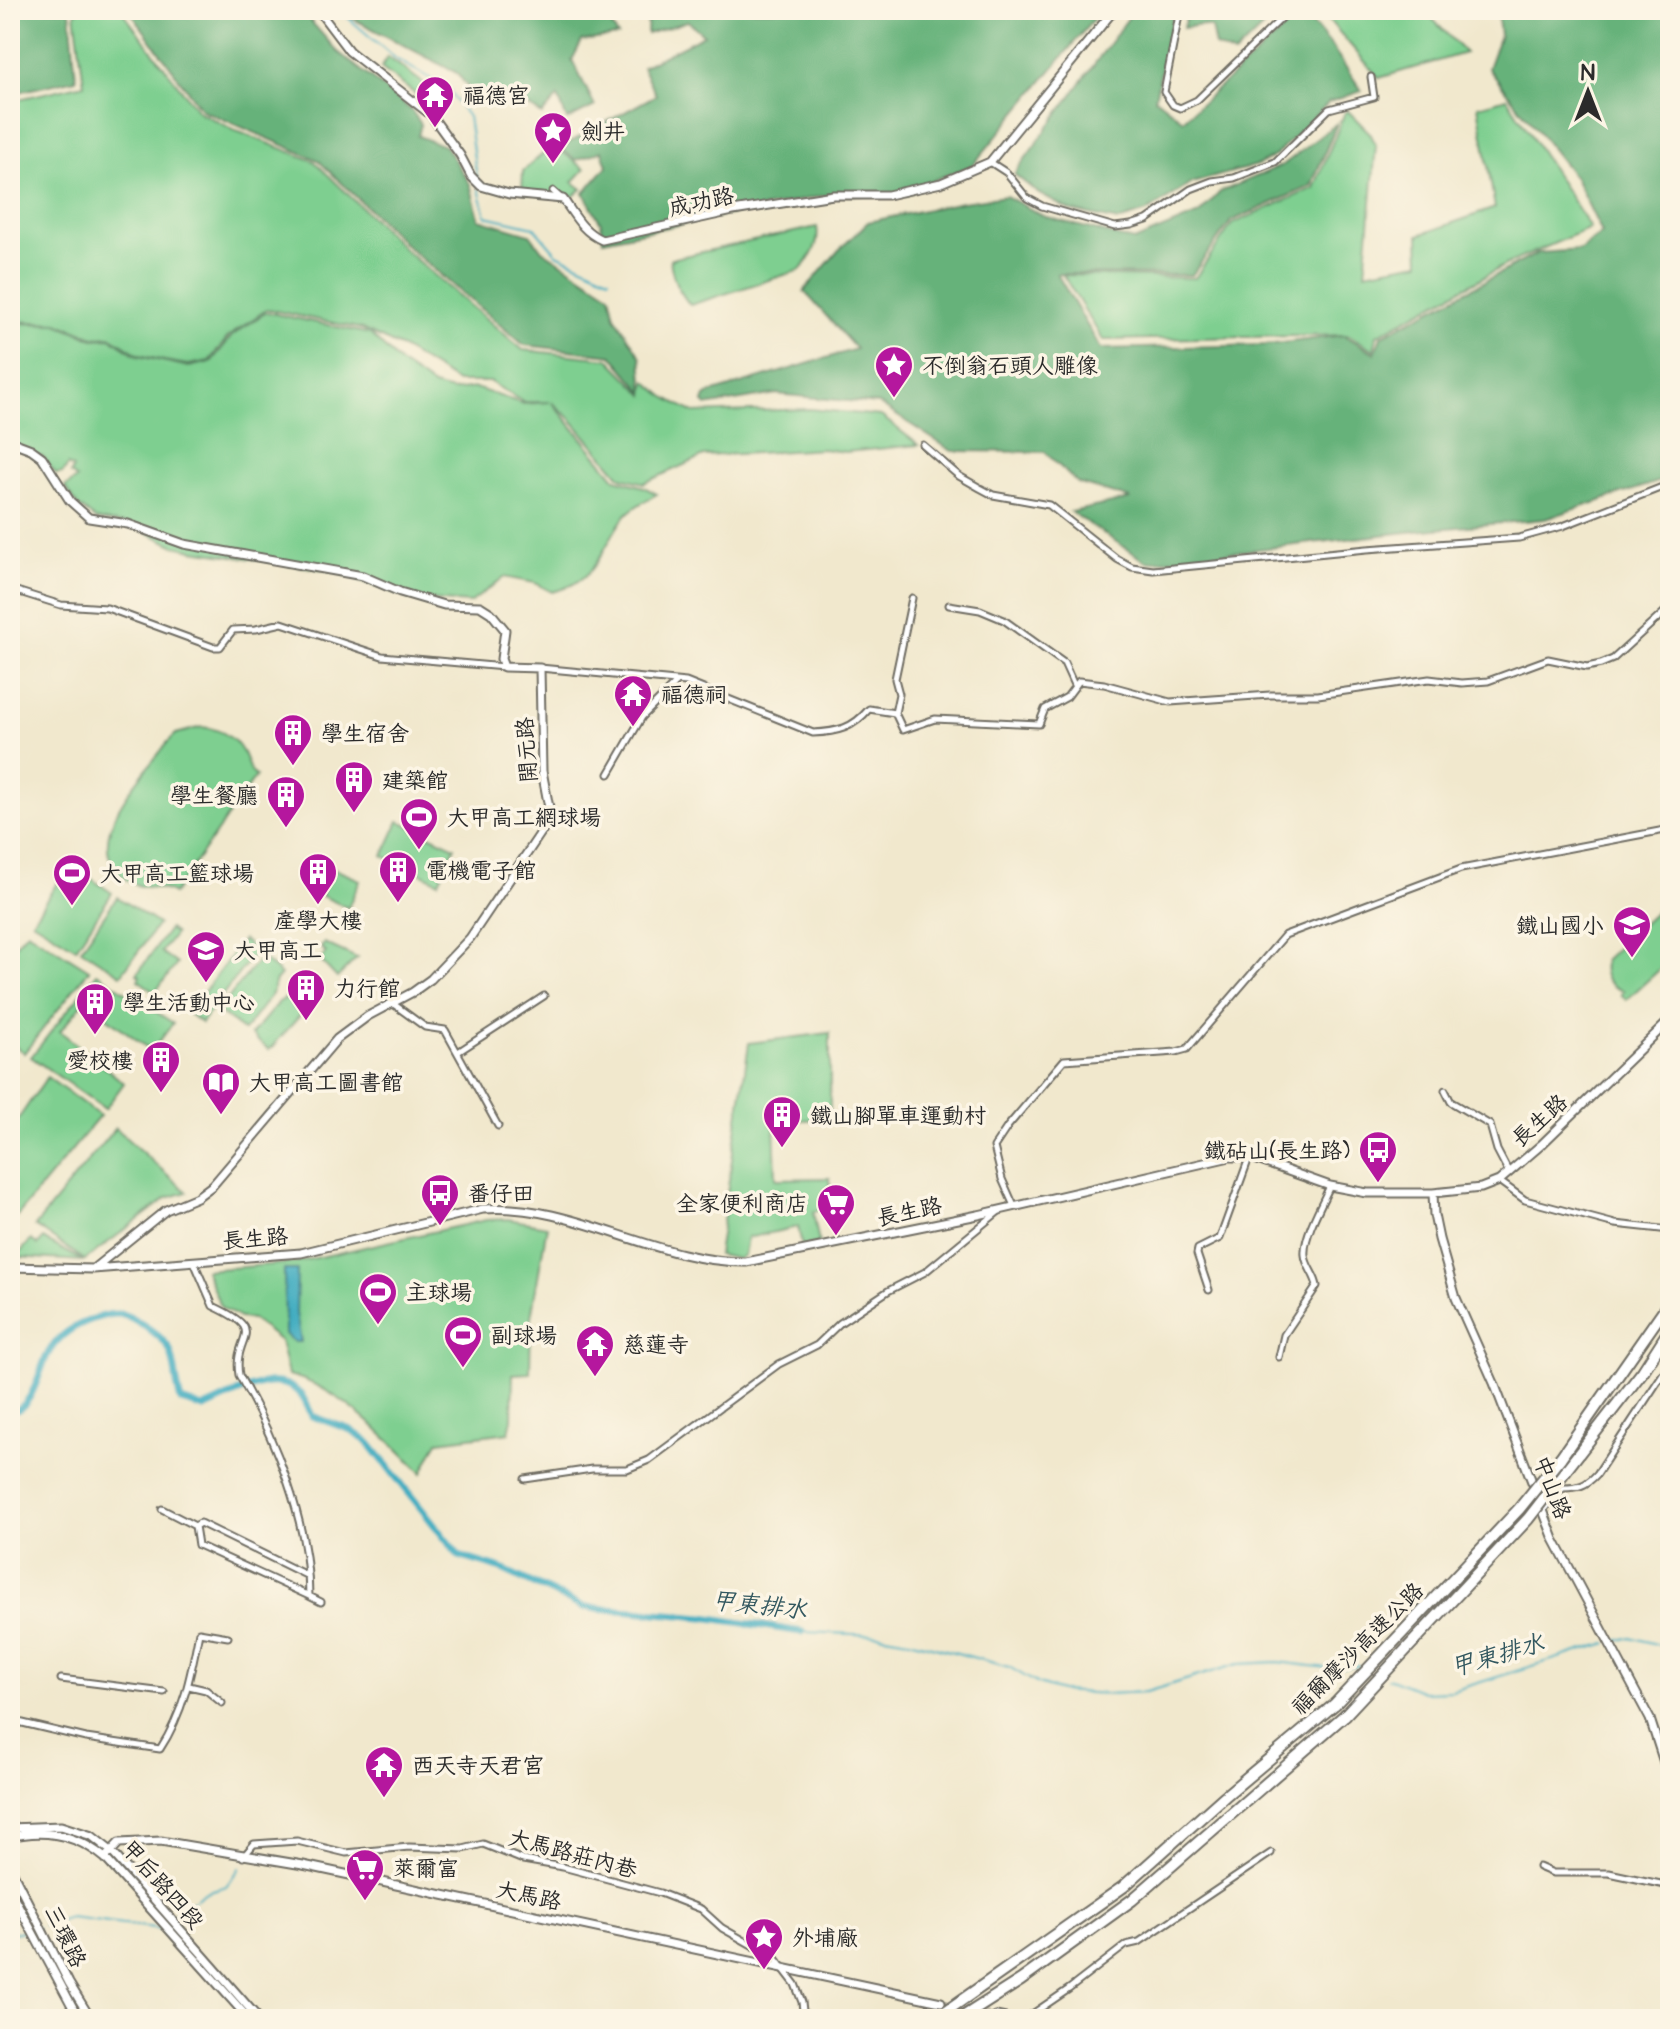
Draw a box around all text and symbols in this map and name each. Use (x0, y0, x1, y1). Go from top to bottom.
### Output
north arrow (1548, 52, 1628, 132)
text: N (1581, 58, 1595, 89)
temple icon: 福德宮 (414, 74, 456, 129)
place label: 福德宮 (463, 81, 529, 112)
place icon: 劍井 (532, 110, 574, 165)
place label: 劍井 (581, 117, 625, 148)
street label: 成功路 (666, 180, 737, 224)
place icon: 不倒翁石頭人雕像 (873, 344, 915, 399)
place label: 不倒翁石頭人雕像 (922, 351, 1098, 382)
temple icon: 福德祠 (612, 673, 654, 728)
place label: 福德祠 (661, 680, 727, 711)
building icon: 學生宿舍 (272, 712, 314, 767)
street label: 開元路 (510, 716, 545, 784)
place label: 學生宿舍 (321, 719, 409, 750)
building icon: 建築館 (333, 759, 375, 814)
place label: 建築館 (382, 766, 448, 797)
building icon: 學生餐廳 (265, 774, 307, 829)
place label: 學生餐廳 (170, 781, 258, 812)
sports icon: 大甲高工網球場 (398, 796, 440, 851)
place label: 大甲高工網球場 (447, 803, 601, 834)
building icon: 電機電子館 (377, 849, 419, 904)
building icon: 產學大樓 (297, 851, 339, 906)
sports icon: 大甲高工籃球場 (51, 852, 93, 907)
place label: 電機電子館 (426, 856, 536, 887)
place label: 大甲高工籃球場 (100, 859, 254, 890)
school or university icon: 鐵山國小 (1611, 904, 1653, 959)
place label: 產學大樓 (274, 906, 362, 937)
place label: 鐵山國小 (1516, 911, 1604, 942)
school or university icon: 大甲高工 (185, 929, 227, 984)
place label: 大甲高工 (234, 936, 322, 967)
building icon: 力行館 (285, 967, 327, 1022)
place label: 力行館 (334, 974, 400, 1005)
building icon: 學生活動中心 (74, 981, 116, 1036)
place label: 學生活動中心 (123, 988, 255, 1019)
building icon: 愛校樓 (140, 1039, 182, 1094)
place label: 愛校樓 (67, 1046, 133, 1077)
library icon: 大甲高工圖書館 (200, 1061, 242, 1116)
place label: 大甲高工圖書館 (249, 1068, 403, 1099)
street label: 長生路 (1505, 1088, 1575, 1155)
building icon: 鐵山腳單車運動村 (761, 1094, 803, 1149)
place label: 鐵山腳單車運動村 (810, 1101, 986, 1132)
bus stop icon: 鐵砧山(長生路) (1357, 1129, 1399, 1184)
place label: 鐵砧山(長生路) (1204, 1136, 1350, 1167)
bus stop icon: 番仔田 (419, 1172, 461, 1227)
place label: 番仔田 (468, 1179, 534, 1210)
supermarket icon: 全家便利商店 (815, 1182, 857, 1237)
place label: 全家便利商店 (676, 1189, 808, 1220)
street label: 長生路 (874, 1190, 945, 1234)
street label: 長生路 (221, 1221, 289, 1258)
sports icon: 主球場 (357, 1271, 399, 1326)
place label: 主球場 (406, 1278, 472, 1309)
sports icon: 副球場 (442, 1314, 484, 1369)
place label: 副球場 (491, 1321, 557, 1352)
temple icon: 慈蓮寺 (574, 1323, 616, 1378)
place label: 慈蓮寺 (623, 1330, 689, 1361)
street label: 中山路 (1525, 1451, 1578, 1524)
street label: 福爾摩沙高速公路 (1285, 1576, 1431, 1722)
water label: 甲東排水 (709, 1584, 809, 1628)
water label: 甲東排水 (1446, 1626, 1549, 1686)
temple icon: 西天寺天君宮 (363, 1744, 405, 1799)
place label: 西天寺天君宮 (412, 1751, 544, 1782)
street label: 大馬路莊內巷 (505, 1822, 640, 1887)
street label: 甲后路四段 (114, 1834, 210, 1936)
supermarket icon: 萊爾富 (344, 1847, 386, 1902)
place label: 萊爾富 (393, 1854, 459, 1885)
street label: 大馬路 (493, 1874, 564, 1918)
street label: 三環路 (36, 1900, 93, 1973)
place icon: 外埔廠 (743, 1916, 785, 1971)
place label: 外埔廠 (792, 1923, 858, 1954)

